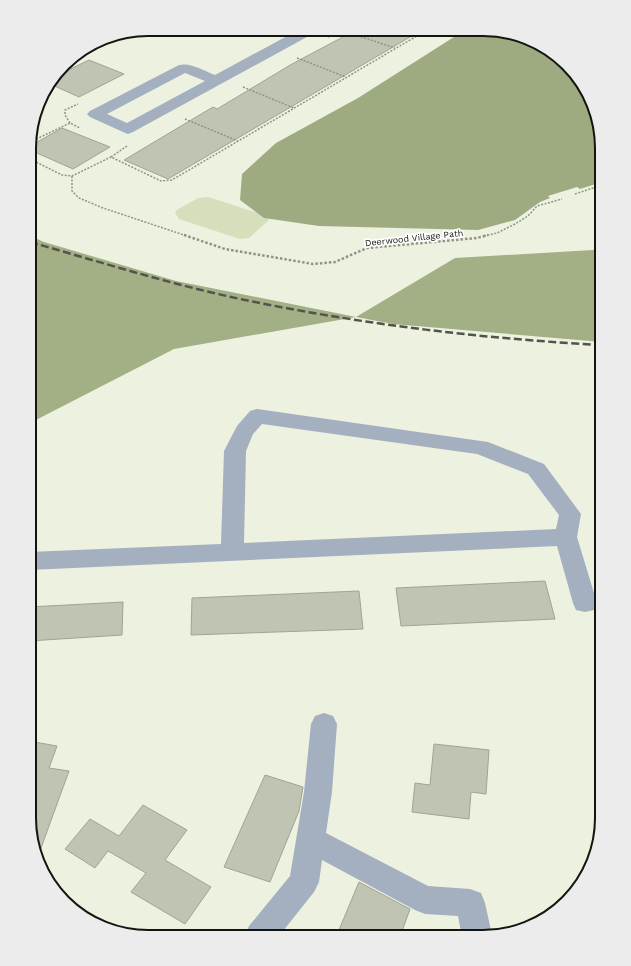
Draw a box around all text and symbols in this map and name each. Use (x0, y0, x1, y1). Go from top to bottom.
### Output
street label: Deerwood Village Path (364, 228, 464, 248)

